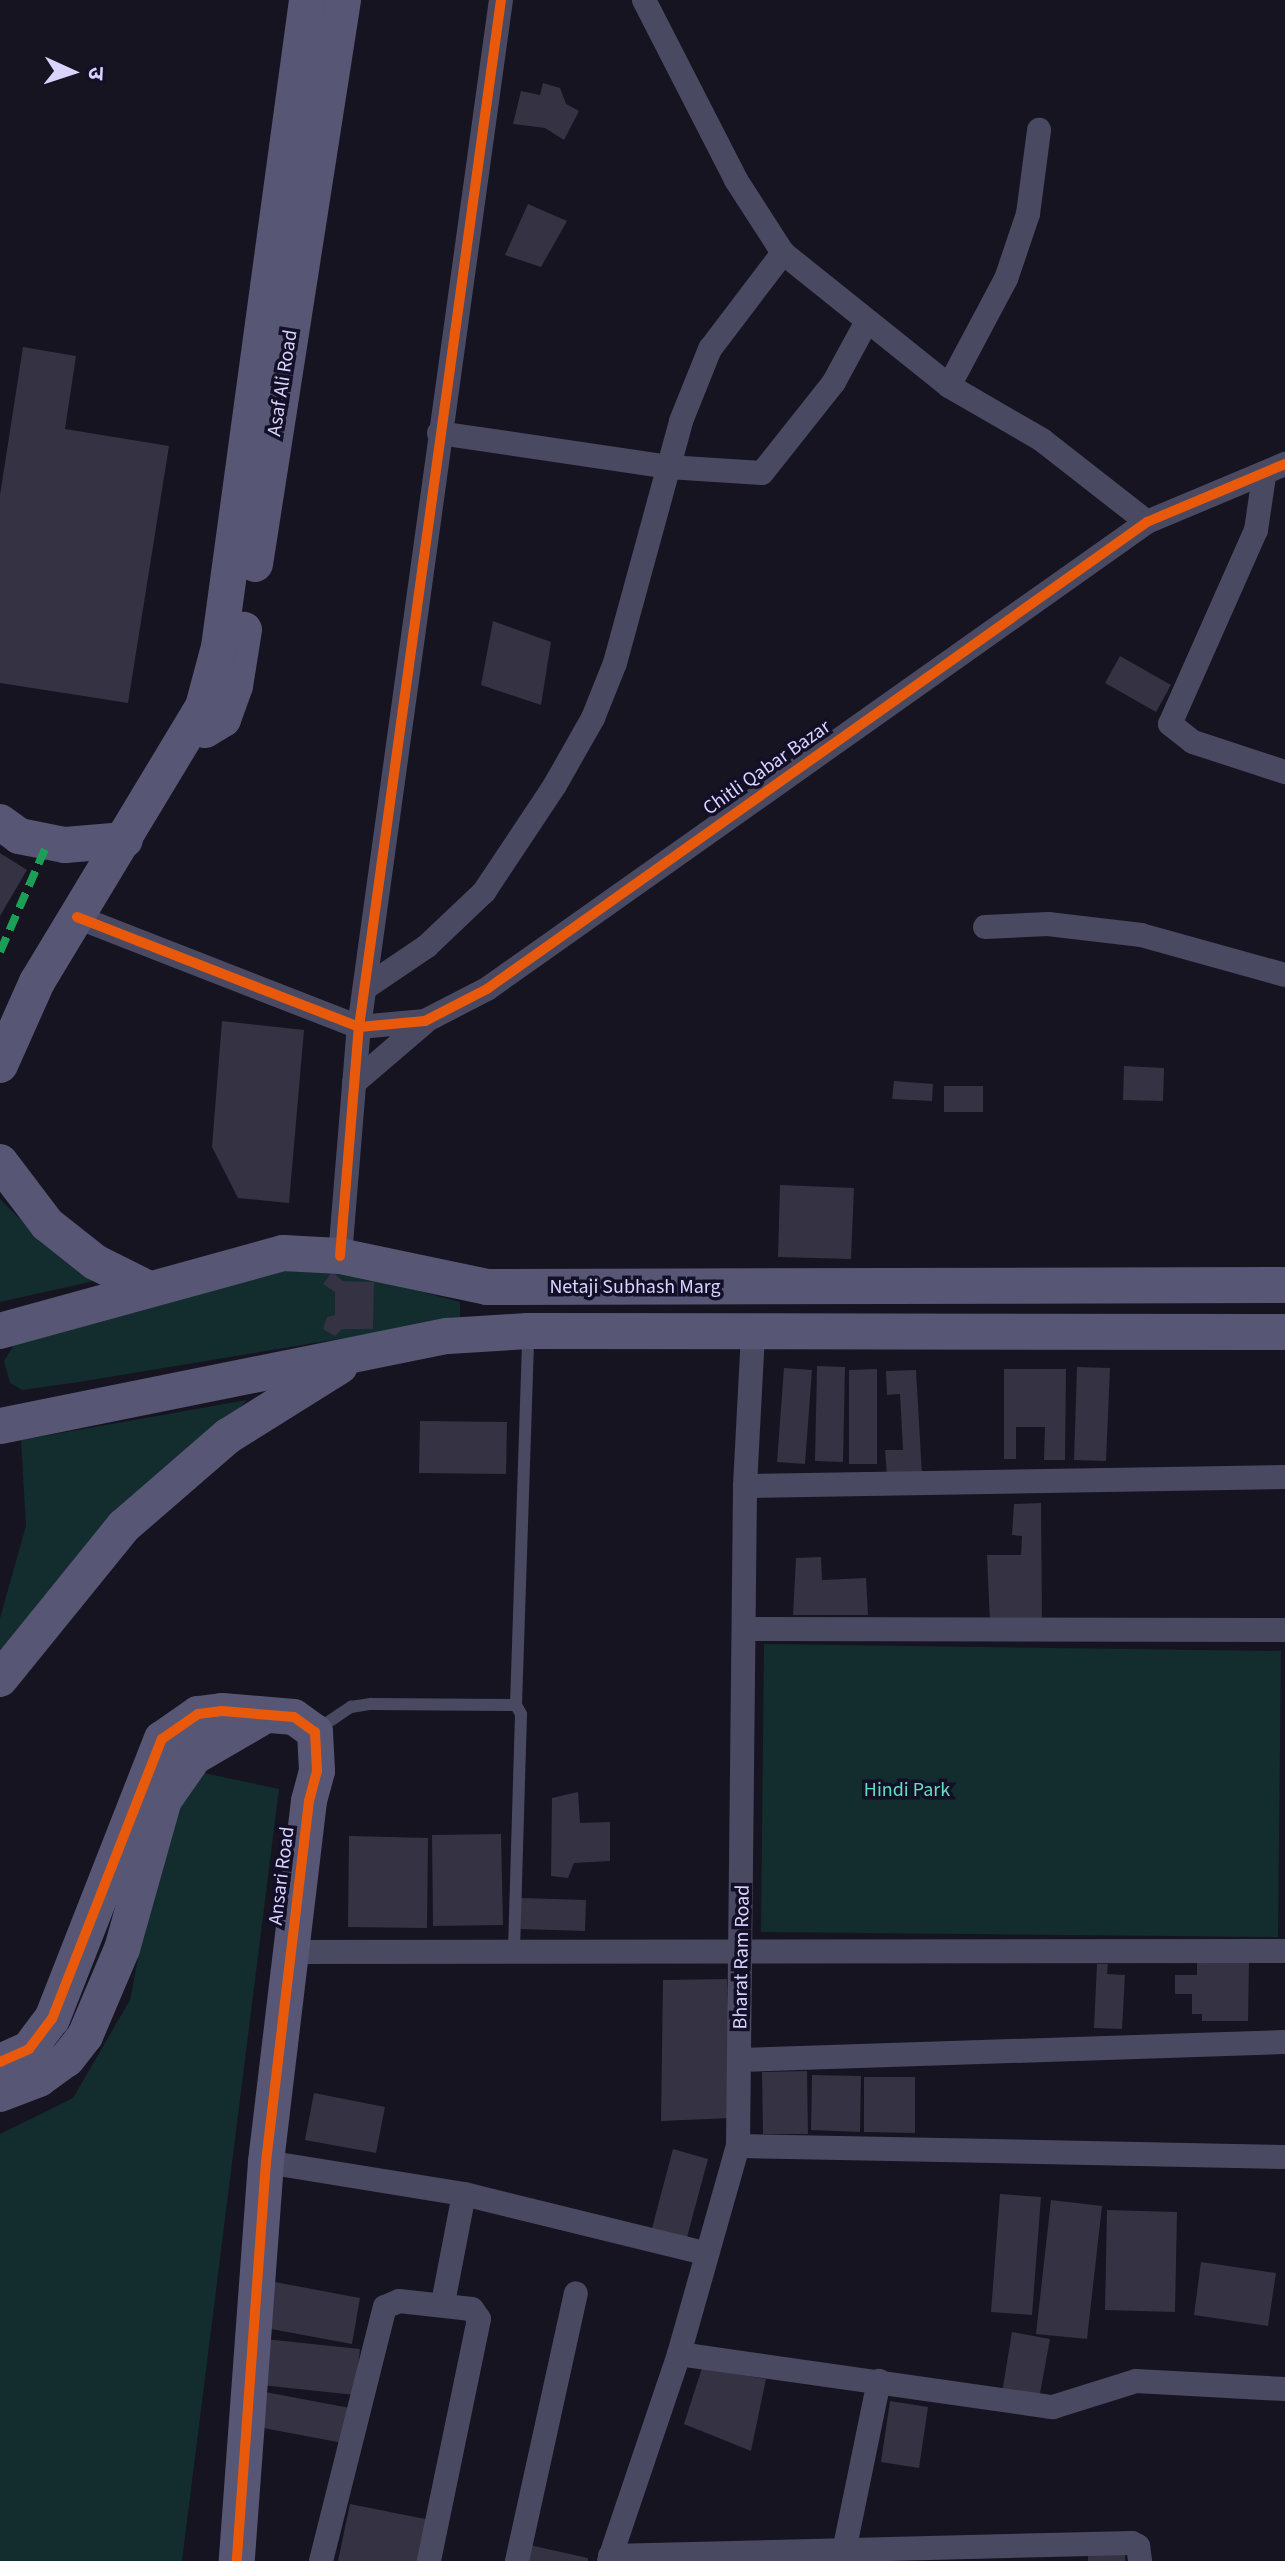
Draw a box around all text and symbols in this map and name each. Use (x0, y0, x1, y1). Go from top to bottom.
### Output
north arrow (32, 32, 112, 112)
text: उ (80, 66, 112, 81)
street label: Asaf Ali Road (263, 328, 303, 438)
street label: Chitli Qabar Bazar (699, 715, 835, 821)
street label: Netaji Subhash Marg (549, 1275, 721, 1299)
park label: Hindi Park (864, 1778, 950, 1802)
street label: Ansari Road (264, 1825, 300, 1927)
street label: Bharat Ram Road (729, 1884, 755, 2030)

